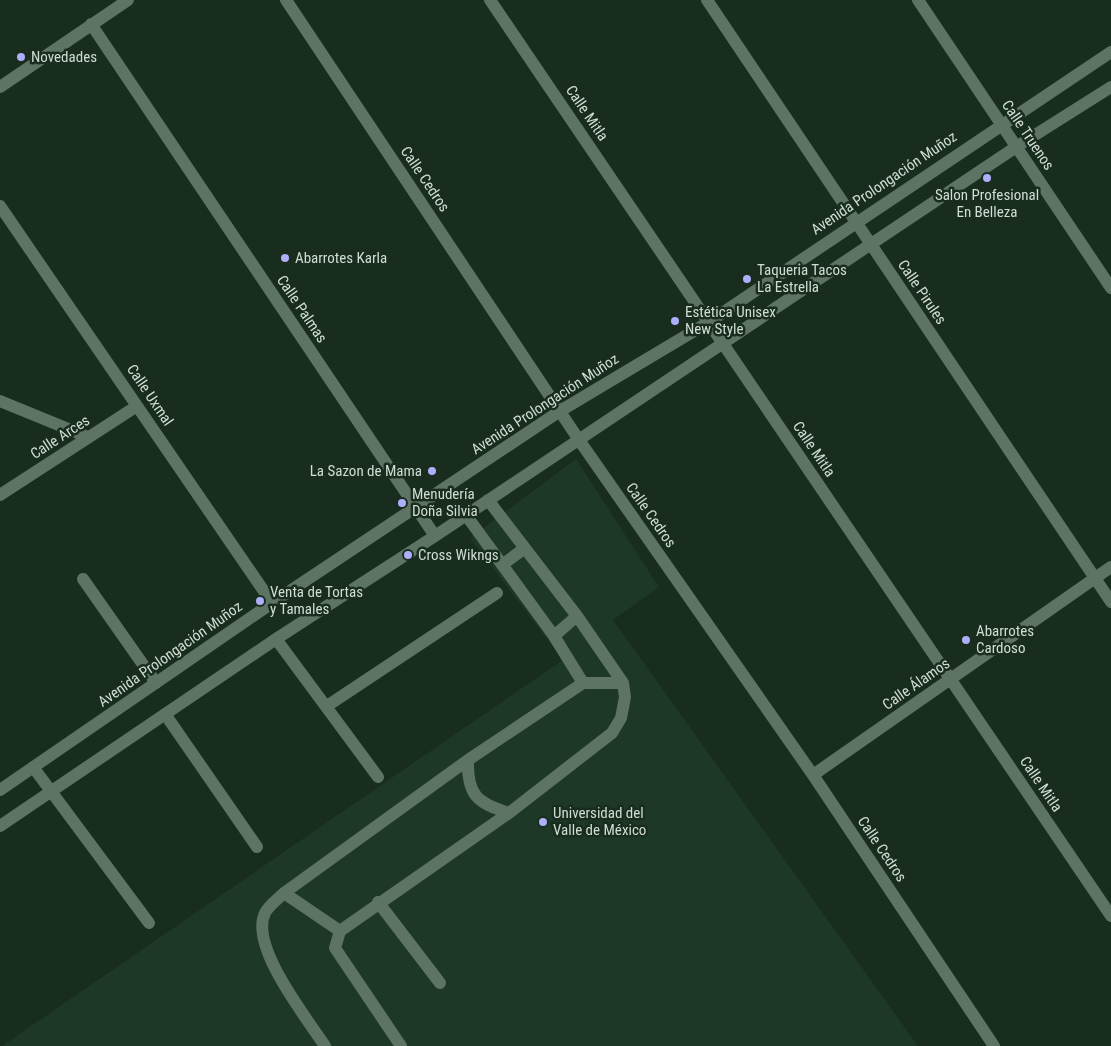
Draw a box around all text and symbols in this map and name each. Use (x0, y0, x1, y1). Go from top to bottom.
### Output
place label: Novedades (31, 48, 97, 66)
marker: Novedades (15, 51, 27, 63)
street label: Calle Mitla (562, 82, 612, 144)
street label: Calle Truenos (998, 97, 1058, 174)
street label: Avenida Prolongación Muñoz (808, 127, 960, 239)
street label: Calle Cedros (397, 143, 453, 215)
marker: Salon Profesional En Belleza (981, 172, 993, 184)
place label: Salon Profesional En Belleza (935, 186, 1039, 221)
place label: Abarrotes Karla (295, 249, 387, 267)
marker: Abarrotes Karla (279, 252, 291, 264)
street label: Calle Pirules (894, 256, 950, 328)
place label: Taqueria Tacos La Estrella (757, 261, 847, 296)
street label: Calle Palmas (273, 272, 331, 346)
marker: Taqueria Tacos La Estrella (741, 273, 753, 285)
place label: Estética Unisex New Style (685, 303, 776, 338)
marker: Estética Unisex New Style (669, 315, 681, 327)
street label: Avenida Prolongación Muñoz (468, 350, 622, 458)
street label: Calle Uxmal (123, 361, 177, 429)
street label: Calle Arces (27, 411, 93, 463)
street label: Calle Mitla (789, 418, 839, 480)
place label: La Sazon de Mama (310, 462, 422, 480)
marker: La Sazon de Mama (426, 465, 438, 477)
street label: Calle Cedros (622, 479, 680, 551)
place label: Menudería Doña Silvia (412, 485, 478, 520)
marker: Menudería Doña Silvia (396, 497, 408, 509)
place label: Cross Wikngs (418, 546, 499, 564)
marker: Cross Wikngs (402, 549, 414, 561)
place label: Venta de Tortas y Tamales (270, 583, 363, 618)
marker: Venta de Tortas y Tamales (254, 595, 266, 607)
street label: Avenida Prolongación Muñoz (94, 597, 246, 711)
place label: Abarrotes Cardoso (976, 622, 1034, 657)
marker: Abarrotes Cardoso (960, 634, 972, 646)
street label: Calle Álamos (879, 654, 953, 714)
street label: Calle Mitla (1016, 753, 1066, 815)
place label: Universidad del Valle de México (553, 804, 646, 839)
street label: Calle Cedros (854, 813, 910, 885)
marker: Universidad del Valle de México (537, 816, 549, 828)

